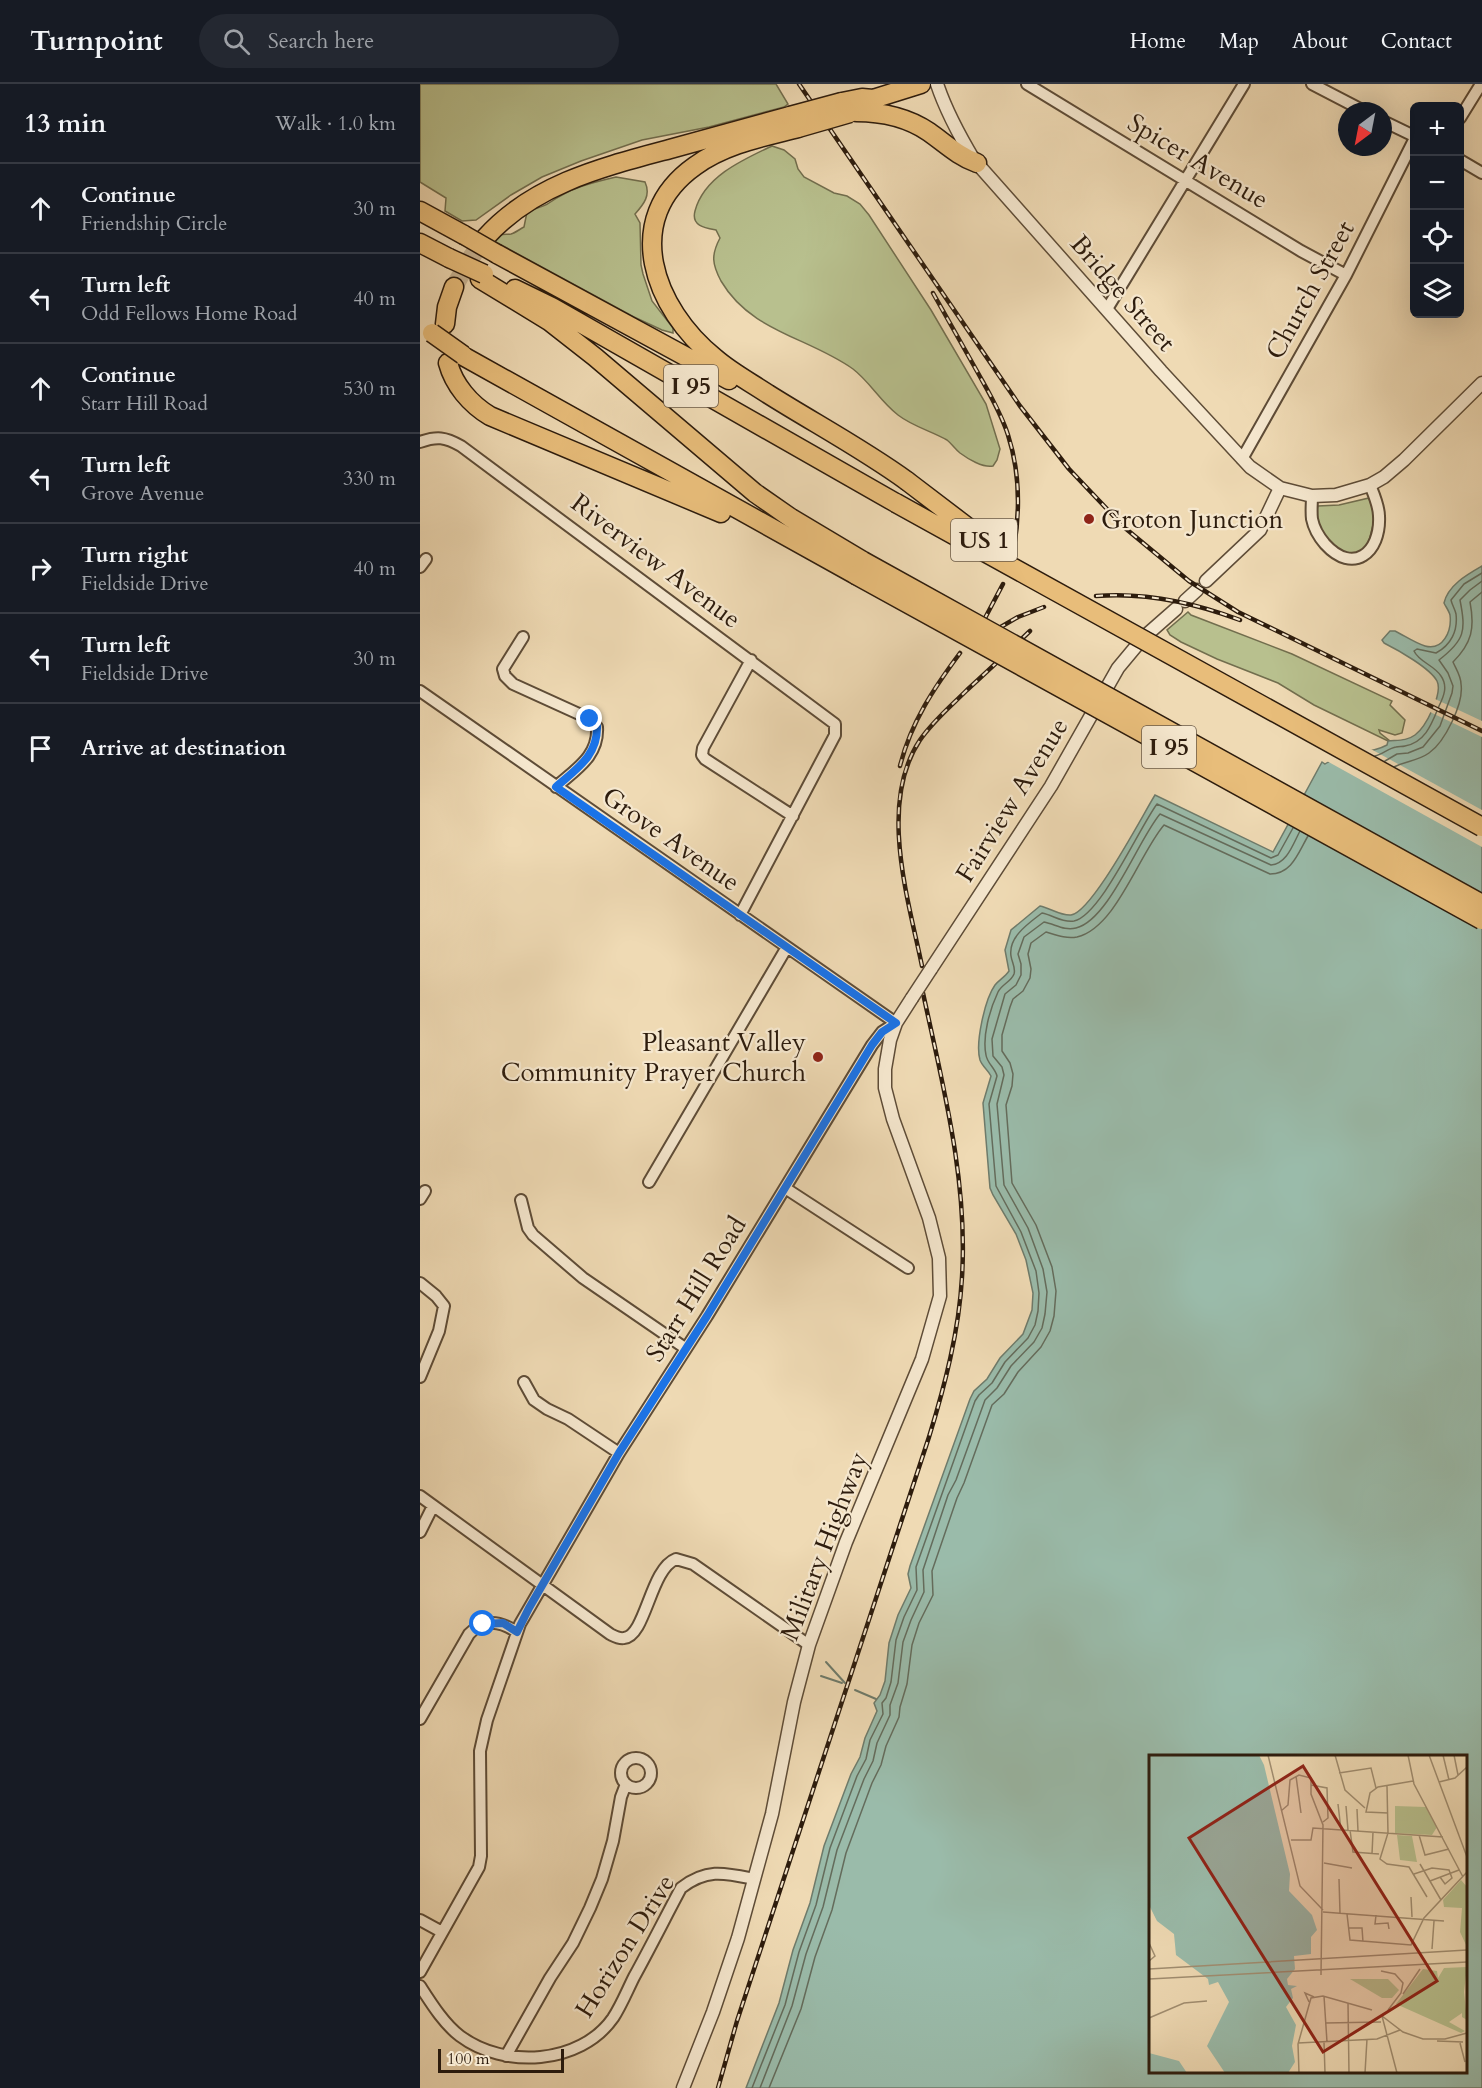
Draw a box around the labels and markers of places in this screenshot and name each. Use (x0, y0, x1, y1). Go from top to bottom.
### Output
place label: Groton Junction (1101, 502, 1283, 537)
marker: Groton Junction (1082, 512, 1096, 526)
place label: Pleasant Valley Community Prayer Church (501, 1025, 806, 1090)
marker: Pleasant Valley Community Prayer Church (811, 1050, 825, 1064)

